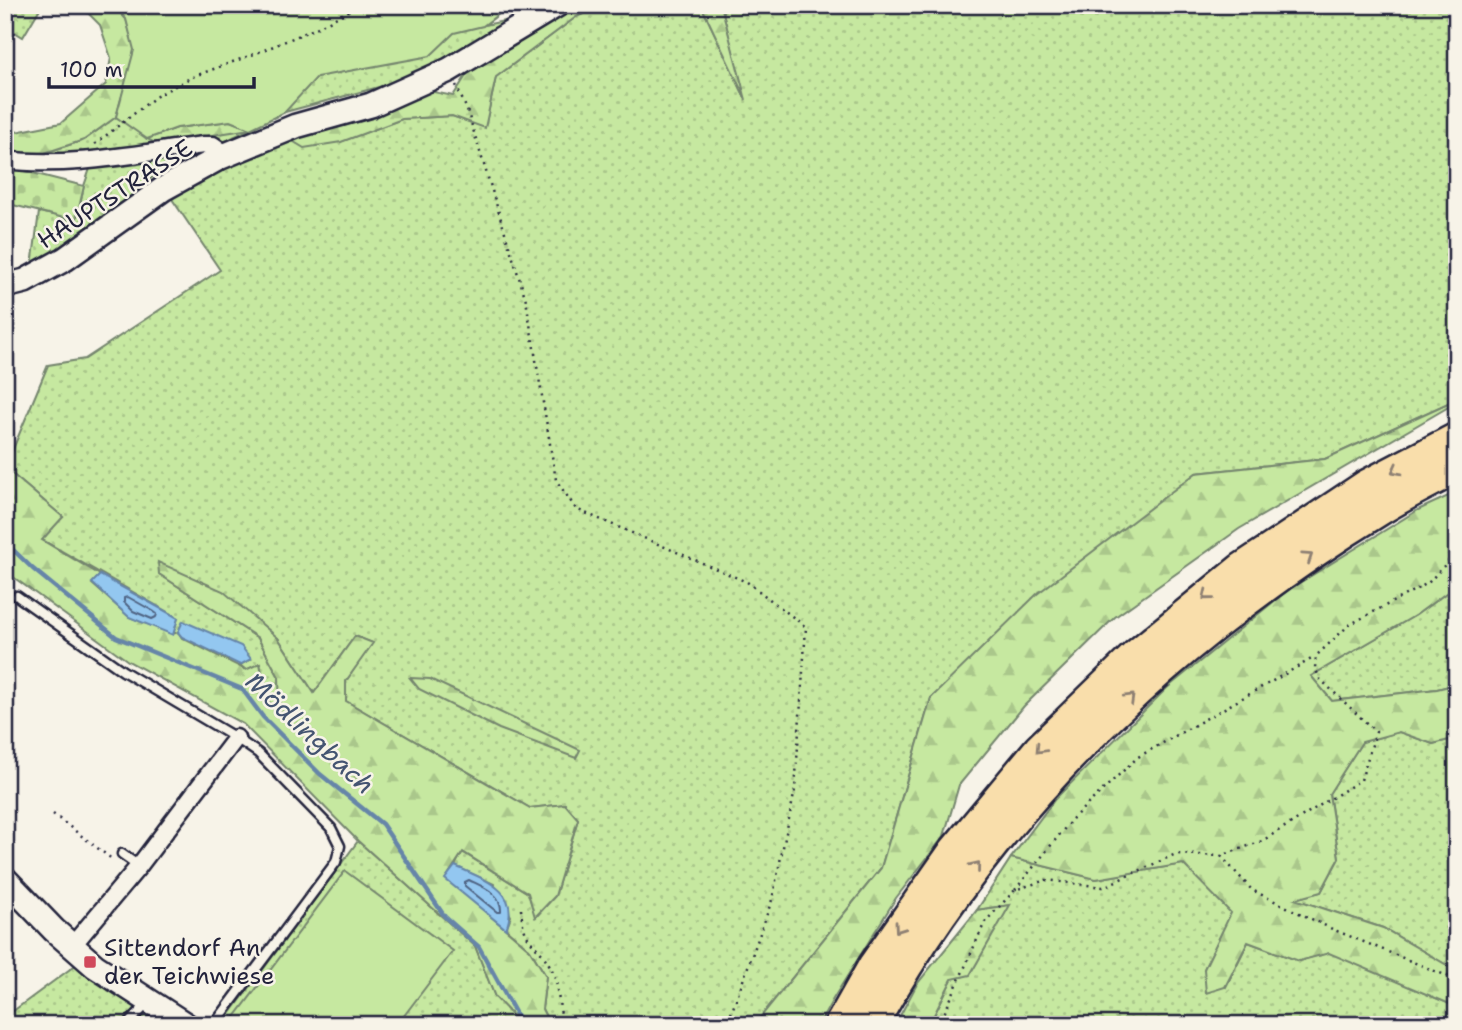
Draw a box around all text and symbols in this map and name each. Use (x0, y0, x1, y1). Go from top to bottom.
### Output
scale bar (49, 46, 254, 90)
text: 100 m (60, 56, 123, 84)
street label: HAUPTSTRASSE (31, 132, 199, 256)
one-way arrow (1391, 461, 1403, 475)
one-way arrow (1300, 553, 1313, 565)
one-way arrow (1203, 588, 1216, 600)
water label: Mödlingbach (238, 664, 383, 802)
one-way arrow (1121, 693, 1134, 706)
one-way arrow (1035, 741, 1048, 754)
one-way arrow (968, 861, 981, 873)
one-way arrow (895, 920, 908, 933)
place label: Sittendorf An der Teichwiese (104, 932, 275, 992)
marker: Sittendorf An der Teichwiese (82, 954, 98, 970)

